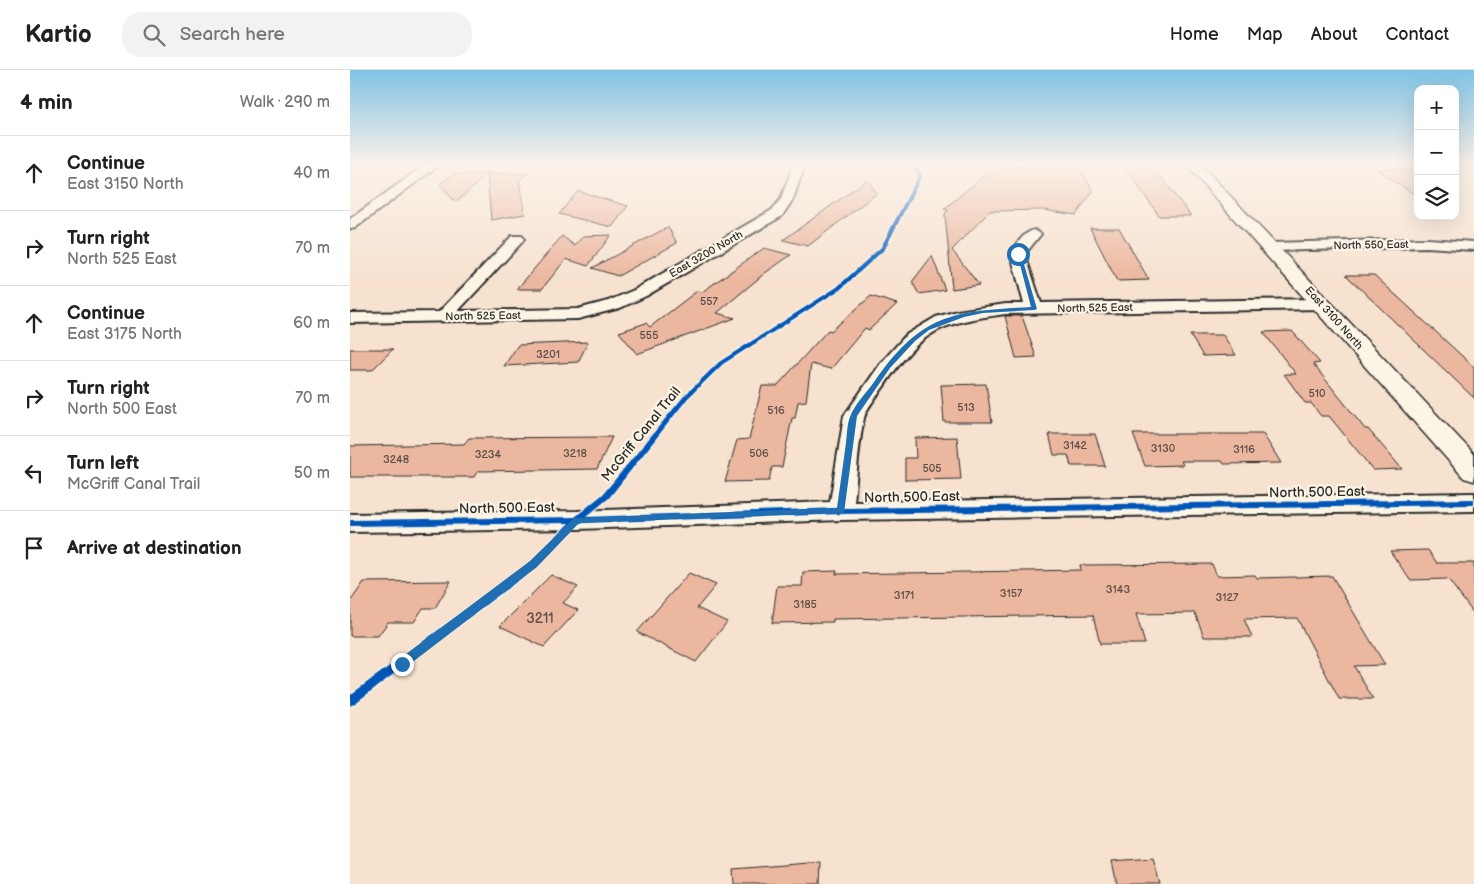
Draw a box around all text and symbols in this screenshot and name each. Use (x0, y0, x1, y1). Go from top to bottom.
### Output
search box (122, 12, 472, 57)
text: Kartio (25, 20, 92, 49)
icon: search (140, 21, 168, 49)
text: Search here (180, 23, 285, 46)
text: Home (1170, 24, 1219, 45)
text: Map (1247, 24, 1283, 45)
text: About (1311, 24, 1358, 45)
text: Contact (1386, 24, 1449, 45)
map controls (1414, 85, 1459, 220)
button: + (1414, 85, 1459, 130)
text: 4 min (20, 90, 73, 115)
text: Walk · 290 m (240, 93, 330, 112)
button: − (1414, 130, 1459, 175)
text: Continue (67, 152, 145, 175)
icon: ahead (20, 159, 48, 187)
text: 40 m (293, 164, 330, 183)
text: East 3150 North (67, 175, 184, 194)
button: layers (1414, 175, 1459, 220)
text: Turn right (67, 227, 150, 250)
street label: East 3200 North (667, 228, 745, 280)
icon: right (20, 234, 48, 262)
street label: North 550 East (1333, 238, 1409, 252)
text: 70 m (295, 239, 330, 258)
route start (1007, 243, 1030, 266)
text: North 525 East (67, 250, 177, 269)
street label: East 3100 North (1302, 284, 1366, 352)
house number: 557 (700, 295, 719, 308)
street label: North 525 East (1057, 301, 1133, 315)
text: Continue (67, 302, 145, 325)
icon: ahead (20, 309, 48, 337)
street label: North 525 East (445, 309, 521, 323)
text: 60 m (293, 314, 330, 333)
text: East 3175 North (67, 325, 182, 344)
house number: 555 (640, 329, 658, 342)
house number: 3201 (536, 348, 560, 361)
text: Turn right (67, 377, 150, 400)
street label: McGriff Canal Trail (598, 383, 684, 485)
icon: right (20, 384, 48, 412)
house number: 510 (1308, 387, 1326, 400)
text: 70 m (295, 389, 330, 408)
text: North 500 East (67, 400, 177, 419)
house number: 513 (957, 401, 975, 414)
house number: 516 (767, 404, 785, 417)
house number: 3142 (1063, 439, 1088, 452)
house number: 3130 (1151, 442, 1176, 455)
house number: 3116 (1233, 443, 1255, 456)
house number: 3218 (563, 447, 587, 460)
house number: 506 (749, 447, 769, 460)
house number: 3234 (475, 448, 502, 461)
text: Turn left (67, 452, 139, 475)
house number: 3248 (383, 453, 409, 466)
icon: left (20, 459, 48, 487)
house number: 505 (922, 462, 942, 475)
text: 50 m (294, 464, 330, 483)
text: McGriff Canal Trail (67, 475, 200, 494)
street label: North 500 East (1269, 483, 1366, 501)
street label: North 500 East (864, 488, 961, 506)
street label: North 500 East (459, 499, 556, 517)
icon: arrive (20, 534, 48, 562)
text: Arrive at destination (67, 537, 242, 560)
house number: 3143 (1106, 583, 1130, 596)
house number: 3157 (1000, 587, 1023, 600)
house number: 3171 (894, 589, 914, 602)
house number: 3127 (1216, 591, 1239, 604)
house number: 3185 (793, 598, 817, 611)
house number: 3211 (526, 610, 554, 627)
route end (391, 653, 414, 676)

